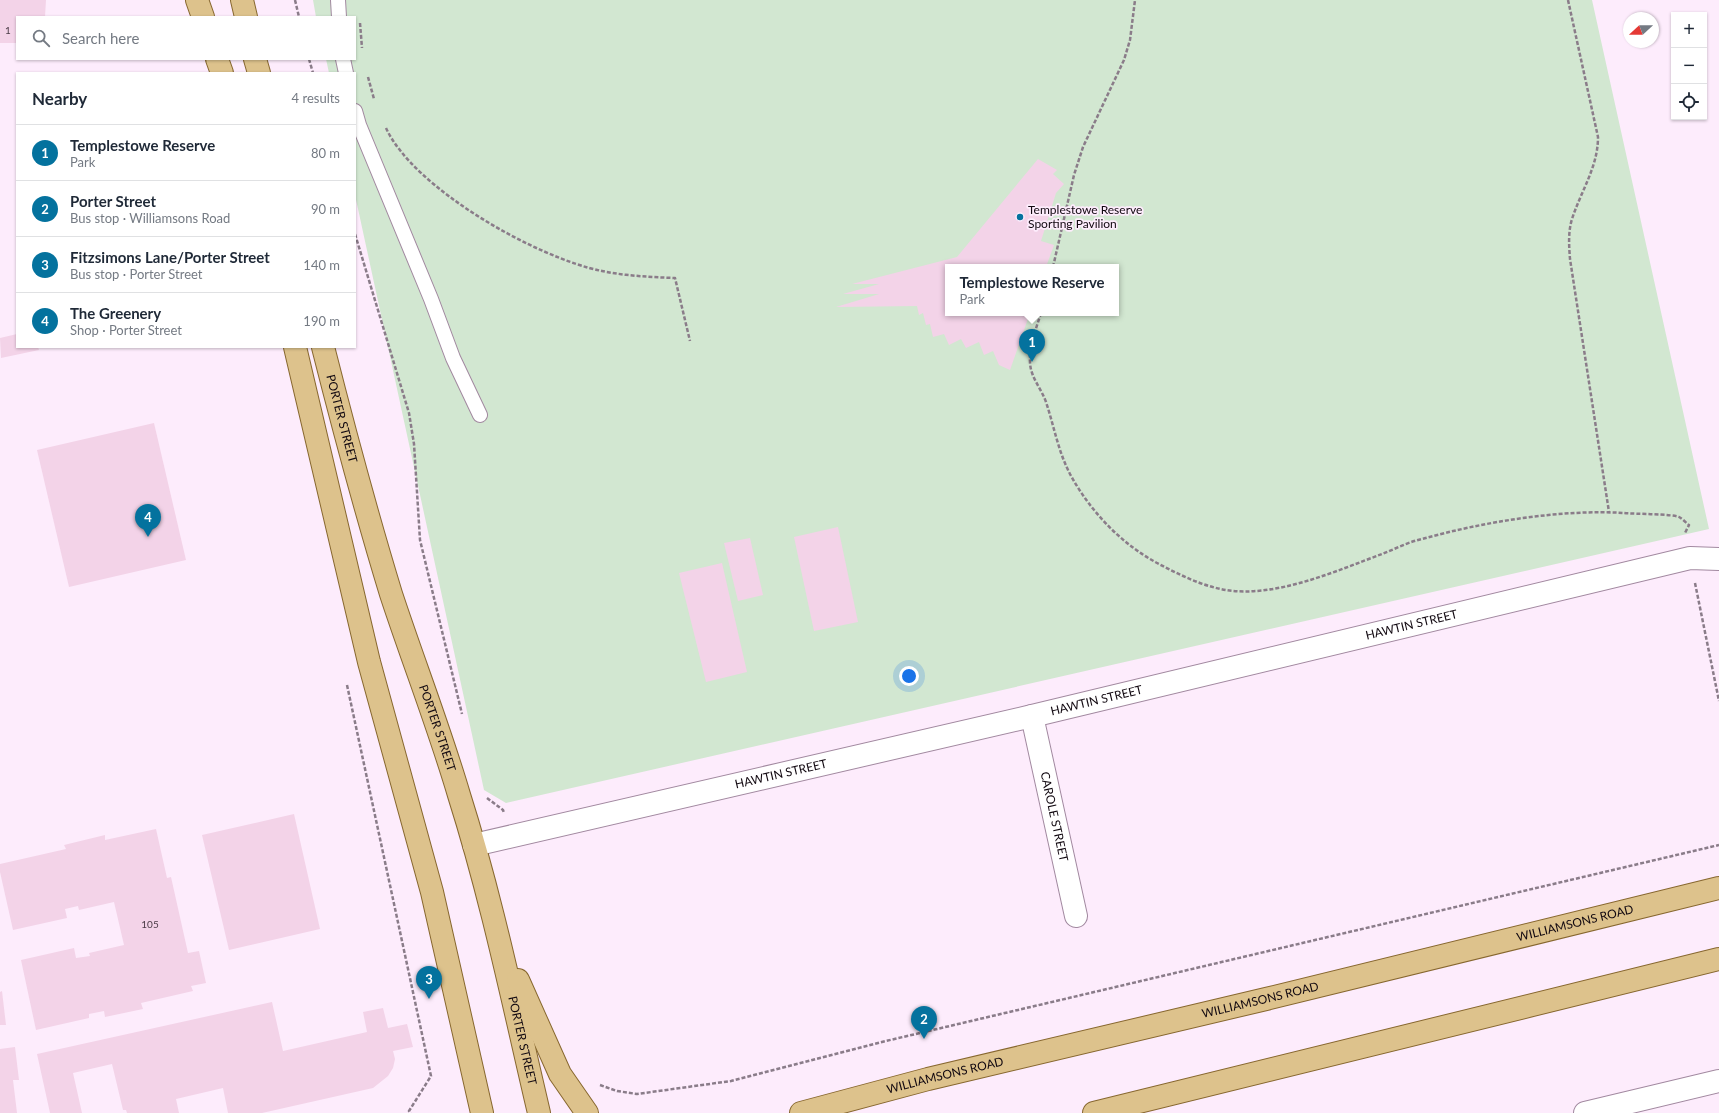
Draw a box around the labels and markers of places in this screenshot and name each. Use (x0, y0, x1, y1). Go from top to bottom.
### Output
place label: Templestowe Reserve Sporting Pavilion (1028, 202, 1142, 231)
marker: Templestowe Reserve Sporting Pavilion (1015, 212, 1025, 222)
pin: 1 (1019, 329, 1045, 362)
pin: 4 (135, 504, 161, 537)
pin: 3 (416, 966, 442, 999)
pin: 2 (911, 1006, 937, 1039)

